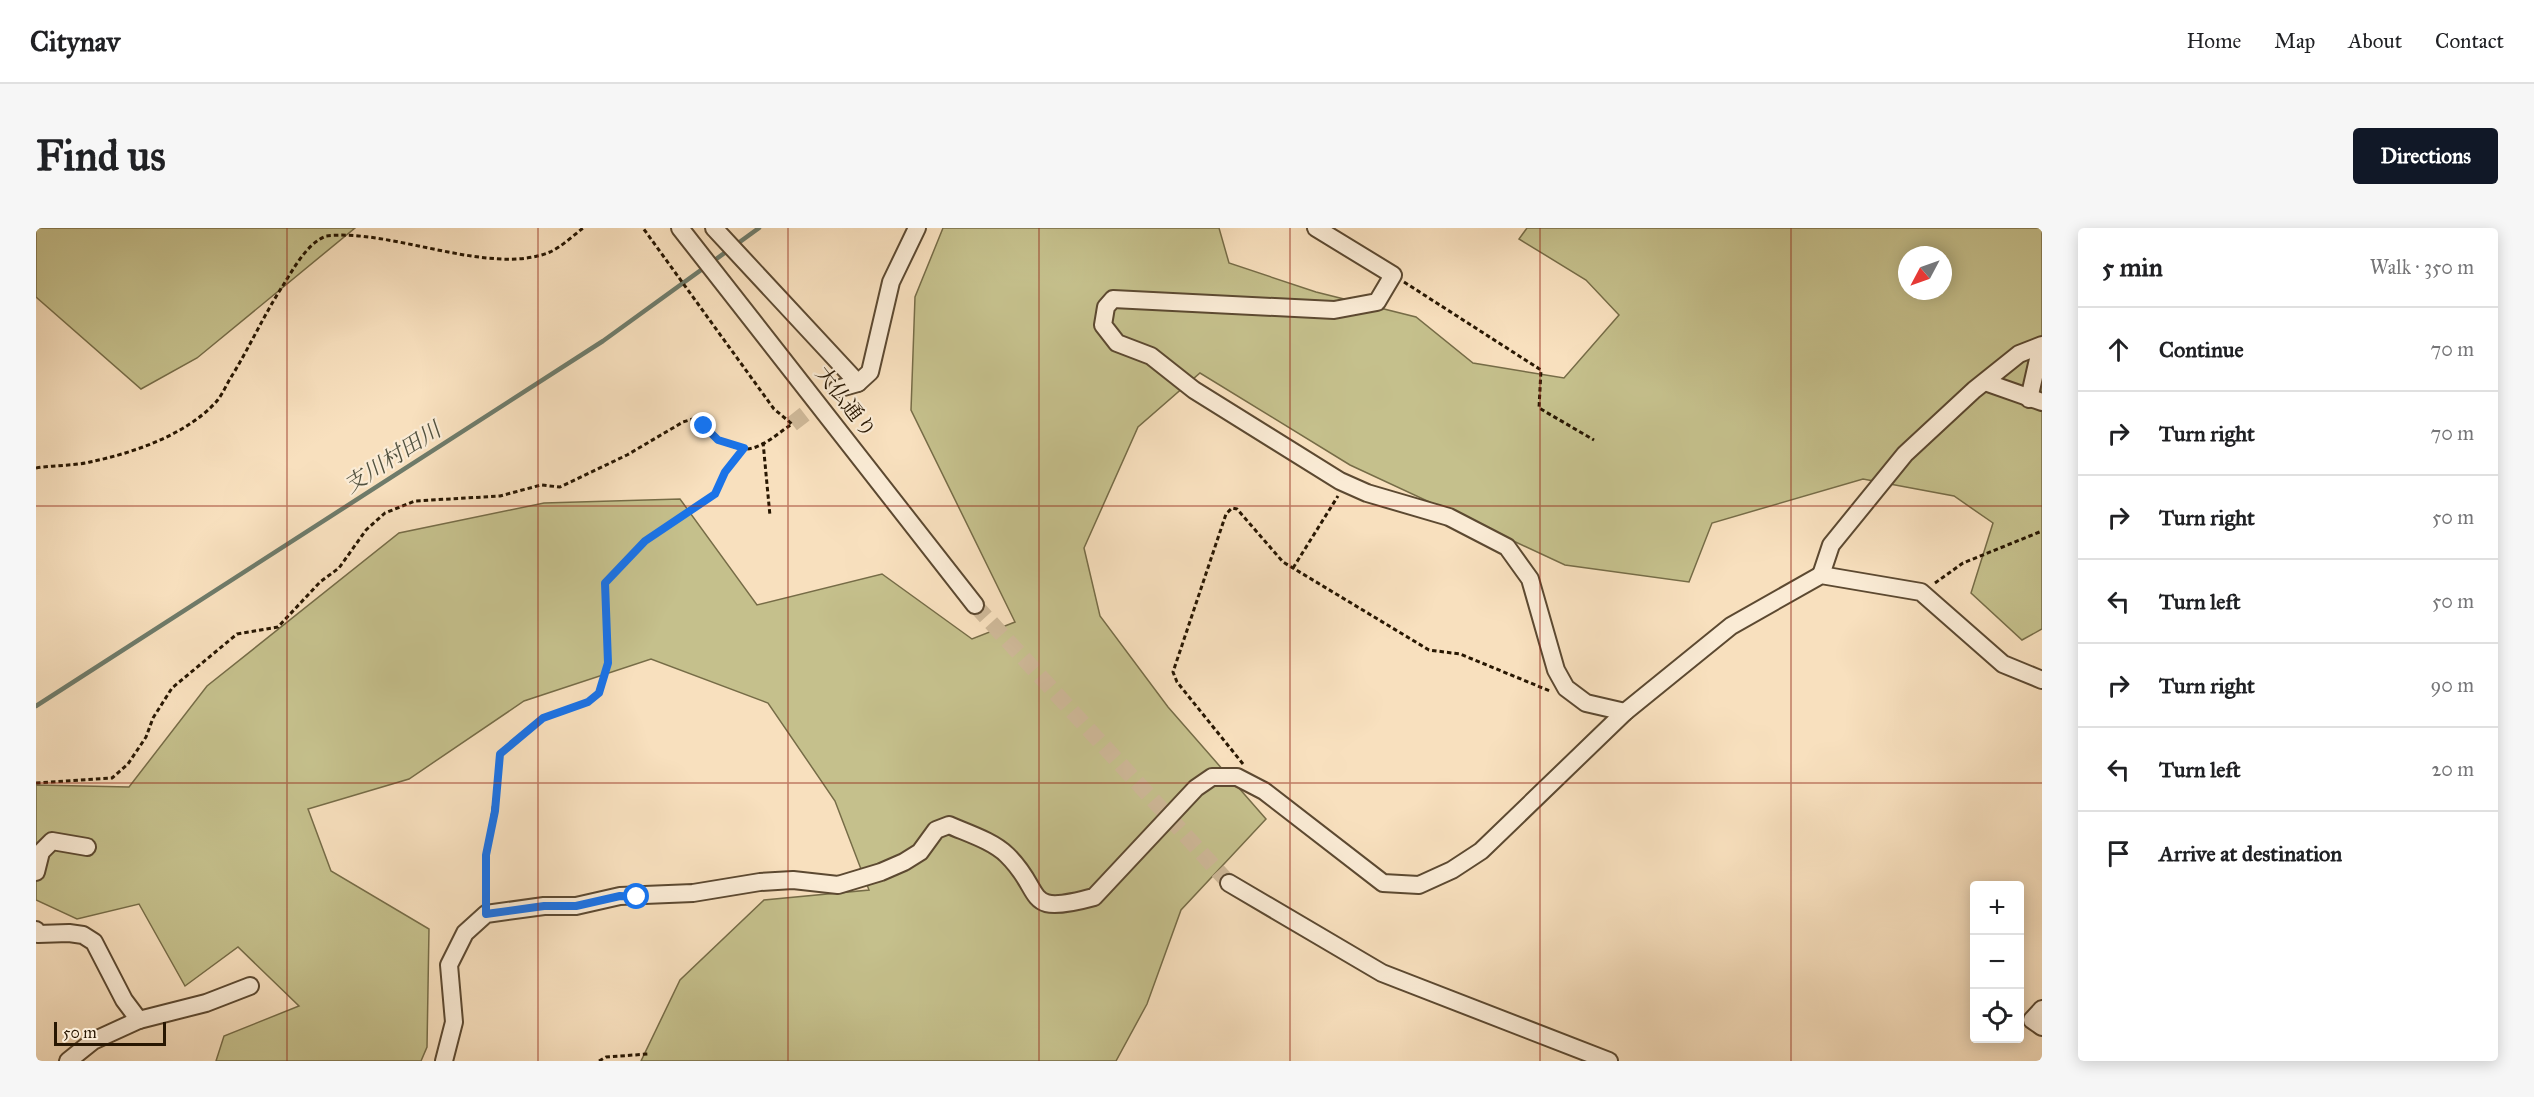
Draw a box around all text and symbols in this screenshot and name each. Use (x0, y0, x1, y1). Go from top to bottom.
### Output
text: Citynav (30, 24, 120, 59)
text: Home (2186, 28, 2241, 54)
text: Map (2274, 28, 2315, 54)
text: About (2348, 28, 2402, 54)
text: Contact (2435, 28, 2504, 54)
button: Directions (2353, 128, 2498, 184)
text: Find us (36, 130, 166, 182)
north arrow (1898, 246, 1952, 300)
text: 5 min (2102, 251, 2163, 283)
text: Walk · 350 m (2370, 255, 2474, 279)
icon: ahead (2102, 333, 2135, 366)
text: Continue (2159, 336, 2244, 363)
text: 70 m (2431, 337, 2474, 361)
street label: 大仏通り (810, 361, 882, 443)
route end (690, 412, 716, 438)
water label: 支川村田川 (339, 415, 447, 499)
icon: right (2102, 417, 2135, 450)
text: Turn right (2159, 420, 2255, 447)
text: 70 m (2431, 421, 2474, 445)
icon: right (2102, 501, 2135, 534)
text: Turn right (2159, 504, 2255, 531)
text: 50 m (2432, 505, 2474, 529)
icon: left (2102, 585, 2135, 618)
text: Turn left (2159, 588, 2241, 615)
text: 50 m (2432, 589, 2474, 613)
icon: right (2102, 669, 2135, 702)
text: Turn right (2159, 672, 2255, 699)
text: 90 m (2431, 673, 2474, 697)
icon: left (2102, 753, 2135, 786)
text: Turn left (2159, 756, 2241, 783)
text: 20 m (2431, 757, 2474, 781)
icon: arrive (2102, 837, 2135, 870)
text: Arrive at destination (2159, 840, 2342, 867)
map controls (1970, 881, 2024, 1043)
button: + (1970, 881, 2024, 935)
route start (623, 883, 649, 909)
button: − (1970, 935, 2024, 989)
button: locate (1970, 989, 2024, 1043)
scale bar (54, 1019, 166, 1046)
text: 50 m (63, 1023, 97, 1042)

